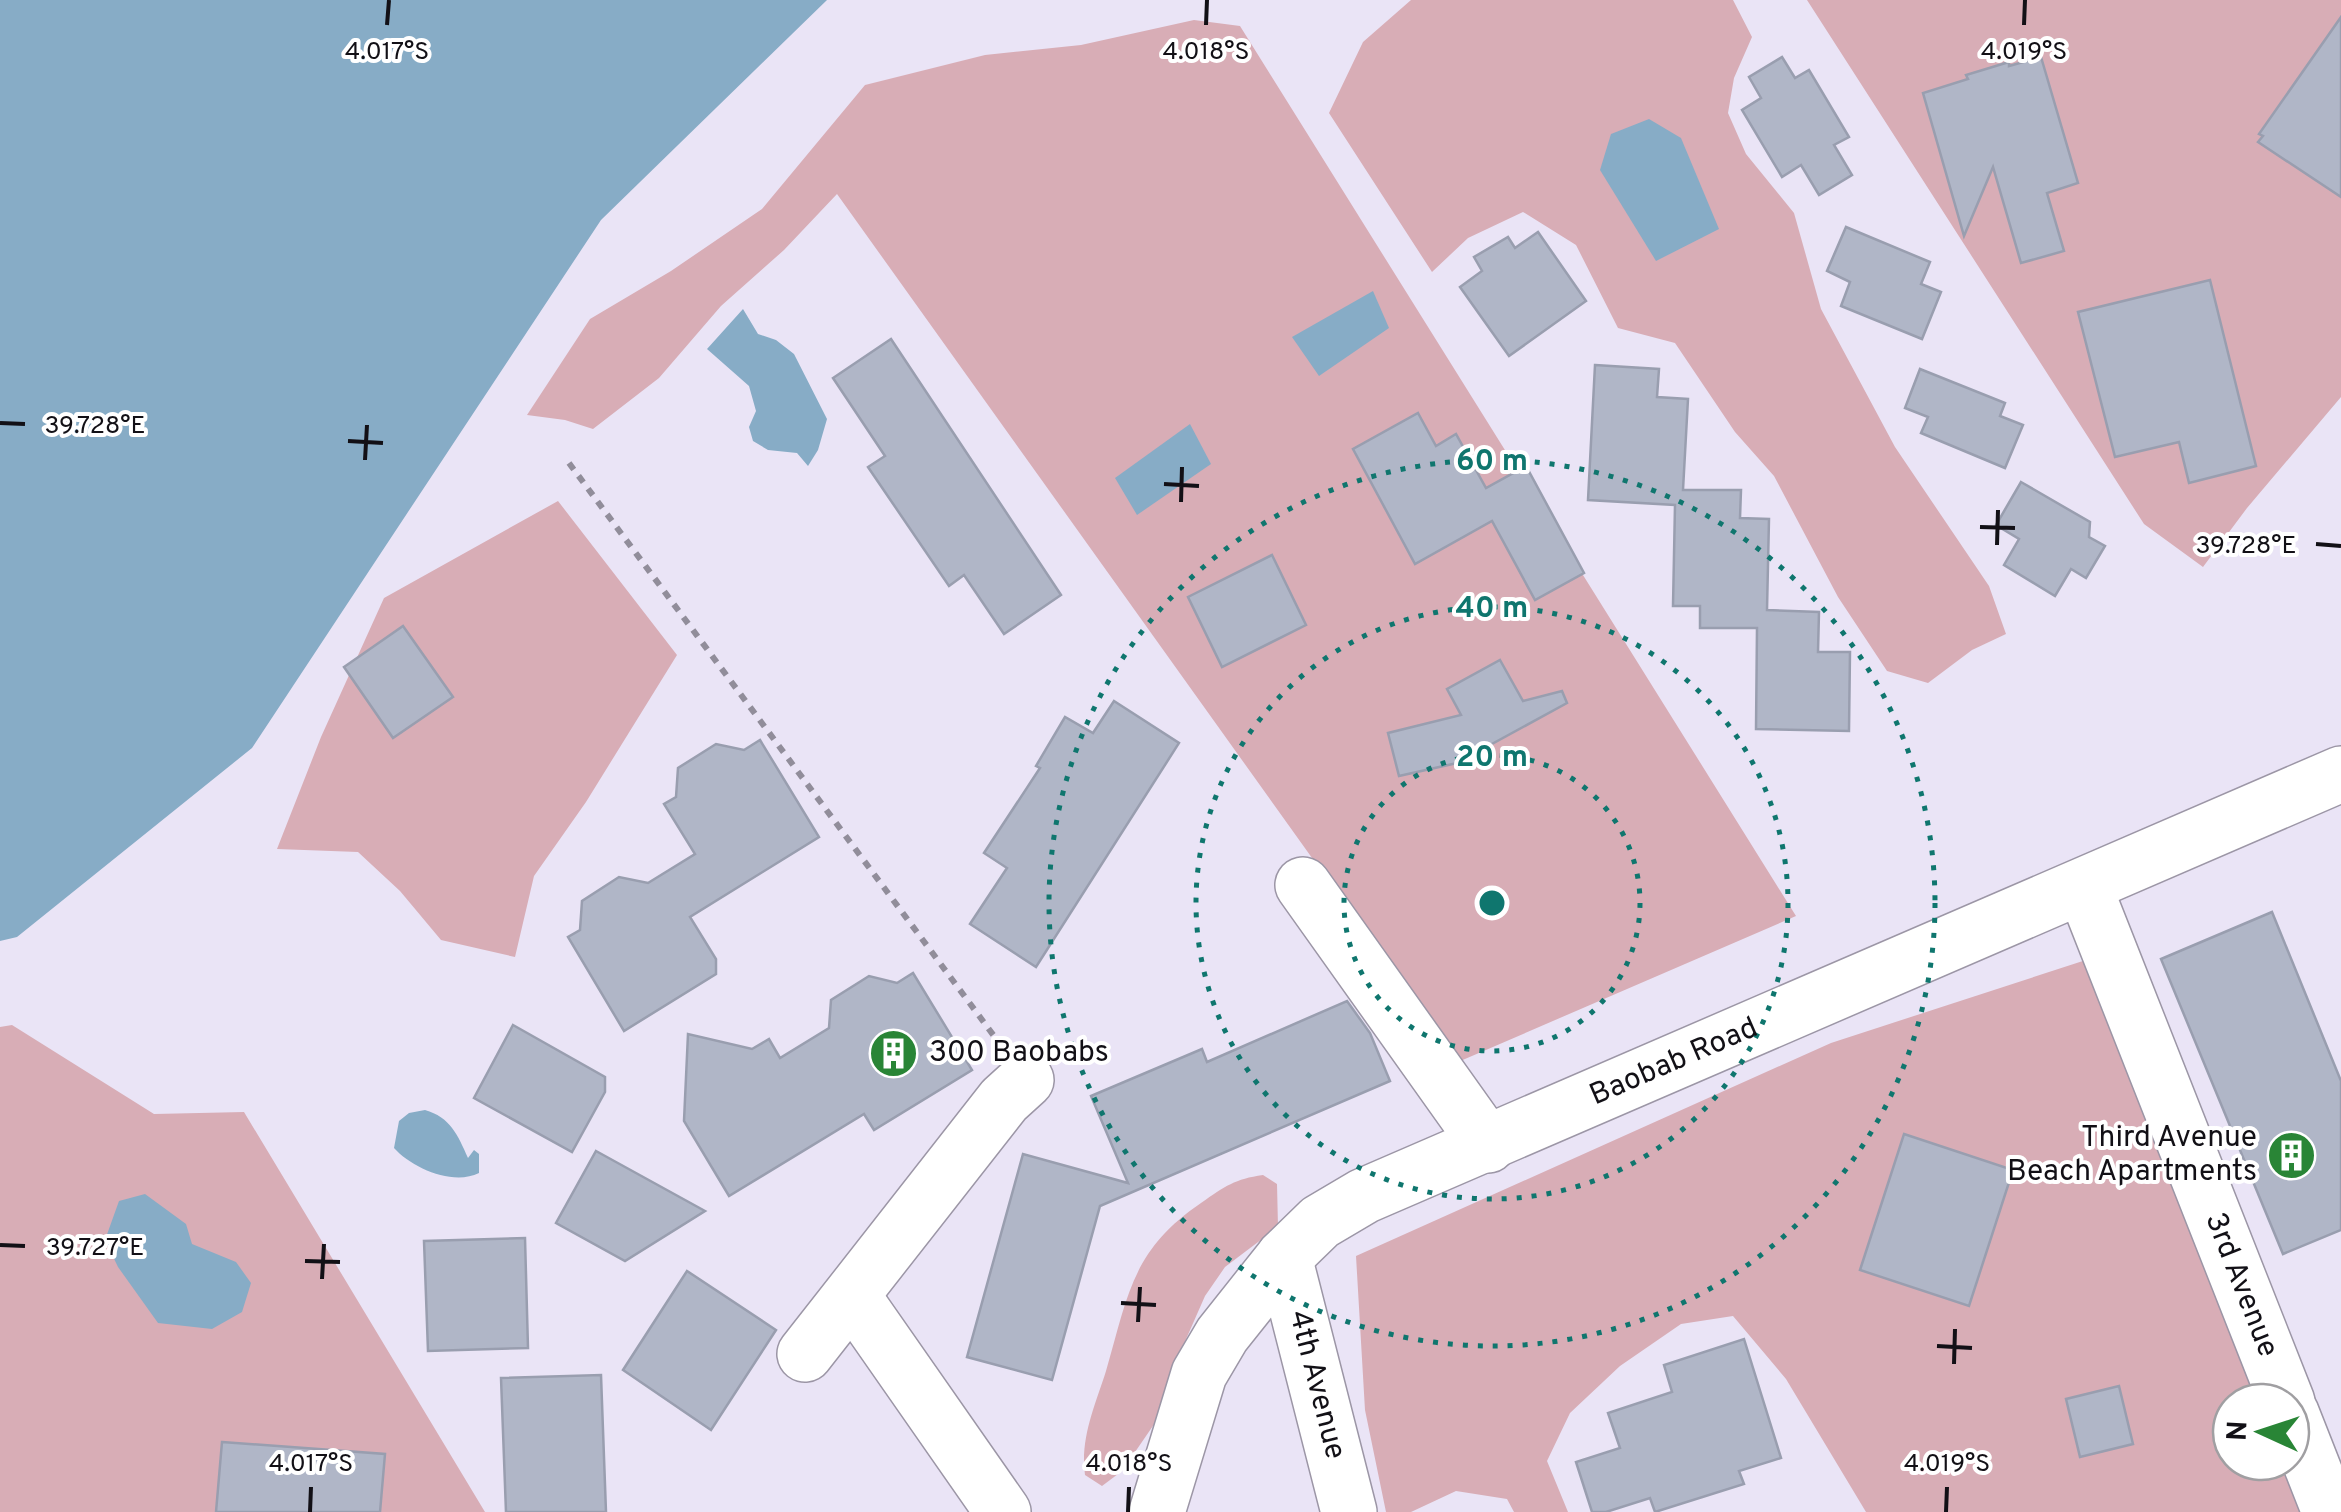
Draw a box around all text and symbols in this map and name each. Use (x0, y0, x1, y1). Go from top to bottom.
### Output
text: 4.017°S (345, 37, 429, 69)
text: 4.018°S (1163, 37, 1249, 69)
text: 4.019°S (1981, 37, 2067, 69)
text: 39.728°E (44, 411, 146, 443)
text: 60 m (1456, 444, 1528, 481)
text: 39.728°E (2195, 531, 2297, 563)
text: 40 m (1456, 591, 1528, 628)
text: 20 m (1456, 740, 1528, 777)
centre of rings (1474, 885, 1510, 921)
street label: Baobab Road (1584, 1010, 1764, 1115)
building icon: 300 Baobabs (868, 1027, 920, 1079)
place label: 300 Baobabs (929, 1035, 1109, 1072)
place label: Third Avenue Beach Apartments (2007, 1120, 2257, 1191)
building icon: Third Avenue Beach Apartments (2266, 1129, 2318, 1181)
street label: 3rd Avenue (2196, 1208, 2286, 1363)
text: 39.727°E (46, 1233, 144, 1265)
street label: 4th Avenue (1280, 1306, 1353, 1463)
north arrow (2211, 1382, 2311, 1482)
text: N (2221, 1420, 2258, 1442)
text: 4.017°S (269, 1449, 353, 1481)
text: 4.018°S (1086, 1449, 1172, 1481)
text: 4.019°S (1904, 1449, 1990, 1481)

